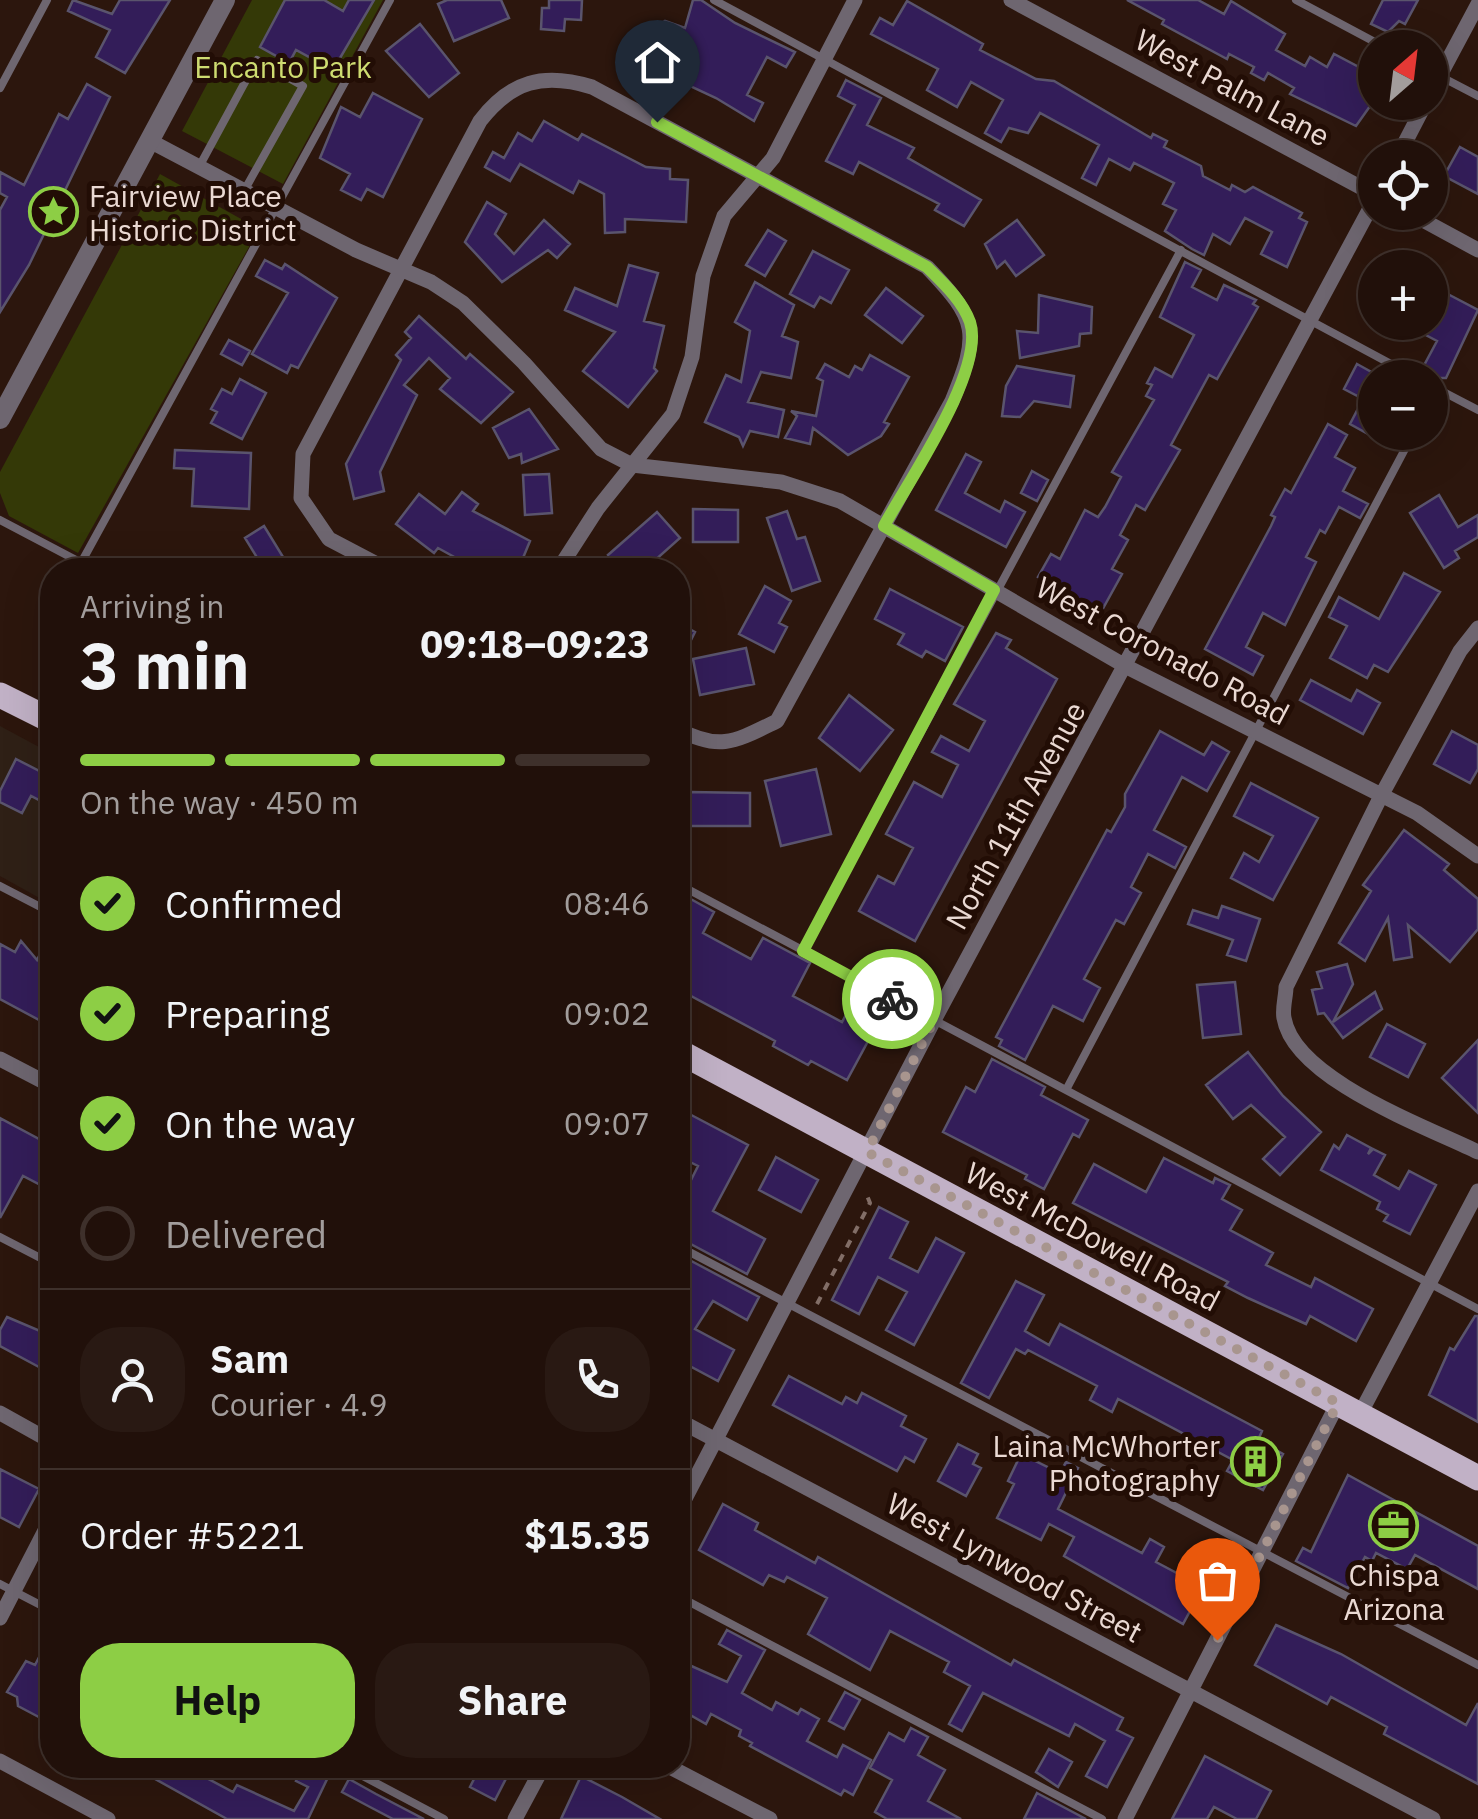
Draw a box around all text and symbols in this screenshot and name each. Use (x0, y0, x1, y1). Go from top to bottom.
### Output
street label: West Palm Lane (1129, 19, 1337, 155)
pin (615, 20, 700, 123)
north arrow (1358, 30, 1448, 120)
map controls (1358, 30, 1448, 450)
icon: home (630, 35, 685, 90)
park label: Encanto Park (194, 47, 372, 86)
button: locate (1358, 140, 1448, 230)
place label: Fairview Place Historic District (89, 176, 297, 249)
place icon: Fairview Place Historic District (28, 186, 80, 238)
button: + (1358, 250, 1448, 340)
button: − (1358, 360, 1448, 450)
street label: West Coronado Road (1030, 567, 1296, 733)
text: Arriving in (80, 585, 225, 627)
text: 09:18–09:23 (420, 619, 650, 668)
text: 3 min (80, 622, 250, 707)
street label: North 11th Avenue (936, 694, 1094, 936)
text: On the way · 450 m (80, 781, 359, 823)
icon: check (80, 876, 135, 931)
text: Confirmed (165, 879, 343, 928)
text: 08:46 (564, 882, 650, 924)
courier (842, 949, 942, 1049)
icon: bike (865, 972, 920, 1027)
icon: check (80, 986, 135, 1041)
text: Preparing (165, 989, 330, 1038)
text: 09:02 (564, 992, 650, 1034)
icon: check (80, 1096, 135, 1151)
text: On the way (165, 1099, 355, 1148)
text: 09:07 (564, 1102, 650, 1144)
street label: West McDowell Road (959, 1152, 1227, 1320)
text: Delivered (165, 1209, 327, 1258)
button: person (80, 1327, 185, 1432)
button: phone (545, 1327, 650, 1432)
text: Sam (210, 1334, 289, 1383)
text: Courier · 4.9 (210, 1383, 388, 1425)
place label: Laina McWhorter Photography (992, 1426, 1220, 1499)
building icon: Laina McWhorter Photography (1229, 1436, 1281, 1488)
street label: West Lynwood Street (881, 1483, 1149, 1651)
office icon: Chispa Arizona (1368, 1499, 1420, 1551)
text: Order #5221 (80, 1510, 305, 1559)
text: $15.35 (524, 1510, 650, 1559)
pin (1175, 1538, 1260, 1641)
icon: bag (1190, 1553, 1245, 1608)
place label: Chispa Arizona (1343, 1555, 1445, 1628)
button: Help (80, 1643, 355, 1758)
button: Share (375, 1643, 650, 1758)

